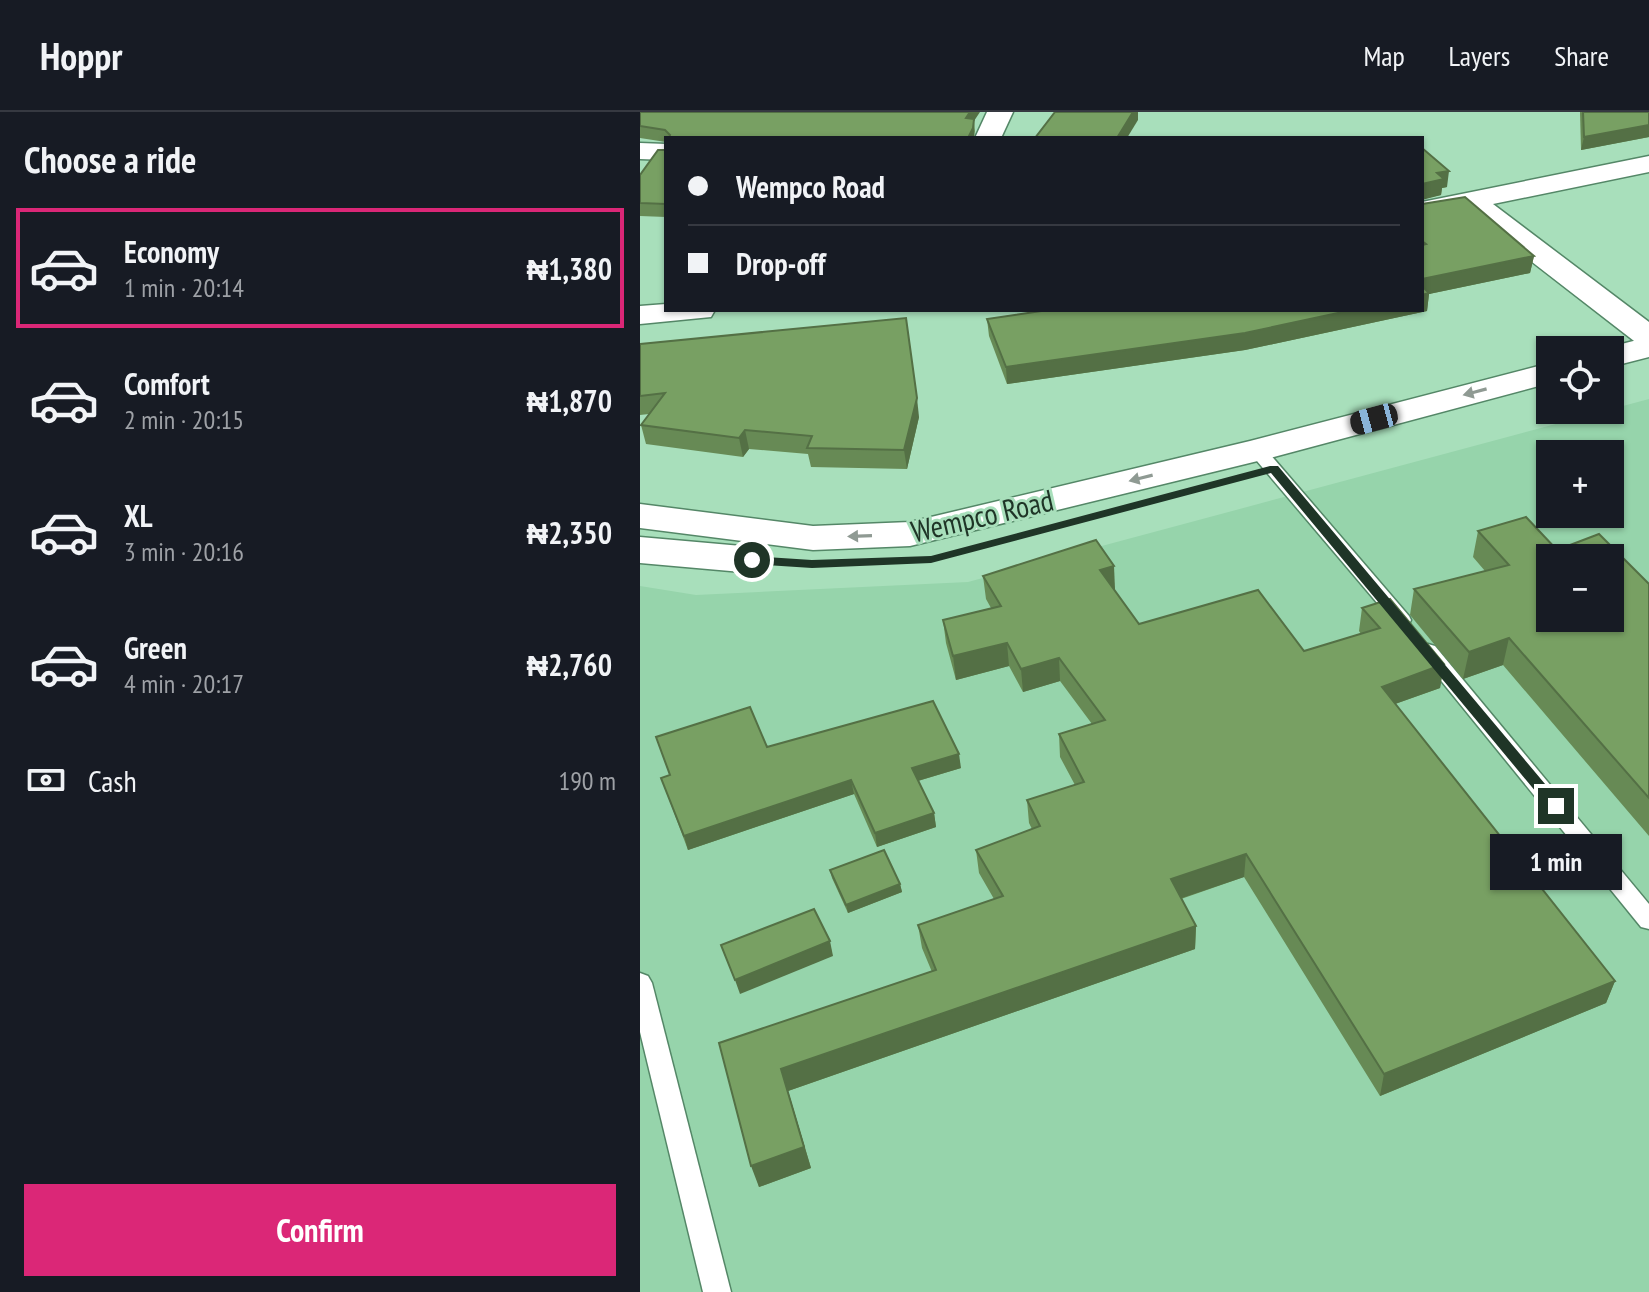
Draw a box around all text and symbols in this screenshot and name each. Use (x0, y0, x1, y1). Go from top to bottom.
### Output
text: Hoppr (40, 31, 122, 80)
text: Map (1363, 37, 1405, 74)
text: Layers (1449, 37, 1510, 74)
text: Share (1554, 37, 1609, 74)
text: Choose a ride (24, 136, 196, 183)
text: Wempco Road (736, 167, 885, 206)
icon: car (28, 232, 100, 304)
text: Economy (124, 232, 219, 271)
text: Drop-off (736, 244, 826, 283)
text: ₦1,380 (526, 249, 612, 288)
text: 1 min · 20:14 (124, 271, 244, 304)
map controls (1536, 336, 1624, 632)
button: locate (1536, 336, 1624, 424)
icon: car (28, 364, 100, 436)
text: Comfort (124, 364, 210, 403)
text: ₦1,870 (526, 381, 612, 420)
one-way arrow (1462, 387, 1487, 399)
car (1348, 401, 1400, 437)
text: 2 min · 20:15 (124, 403, 244, 436)
button: + (1536, 440, 1624, 528)
one-way arrow (1129, 472, 1154, 485)
street label: Wempco Road (907, 480, 1057, 550)
icon: car (28, 496, 100, 568)
text: XL (124, 496, 153, 535)
text: ₦2,350 (526, 513, 612, 552)
one-way arrow (847, 530, 872, 543)
text: 3 min · 20:16 (124, 535, 244, 568)
route start (734, 542, 770, 578)
button: − (1536, 544, 1624, 632)
icon: car (28, 628, 100, 700)
text: Green (124, 628, 187, 667)
text: ₦2,760 (526, 645, 612, 684)
text: 4 min · 20:17 (124, 667, 244, 700)
icon: cash (24, 758, 68, 802)
text: Cash (88, 761, 137, 800)
text: 190 m (558, 764, 616, 797)
route end (1538, 788, 1574, 824)
callout: 1 min (1490, 834, 1622, 890)
text: 1 min (1530, 845, 1582, 878)
button: Confirm (24, 1184, 616, 1276)

